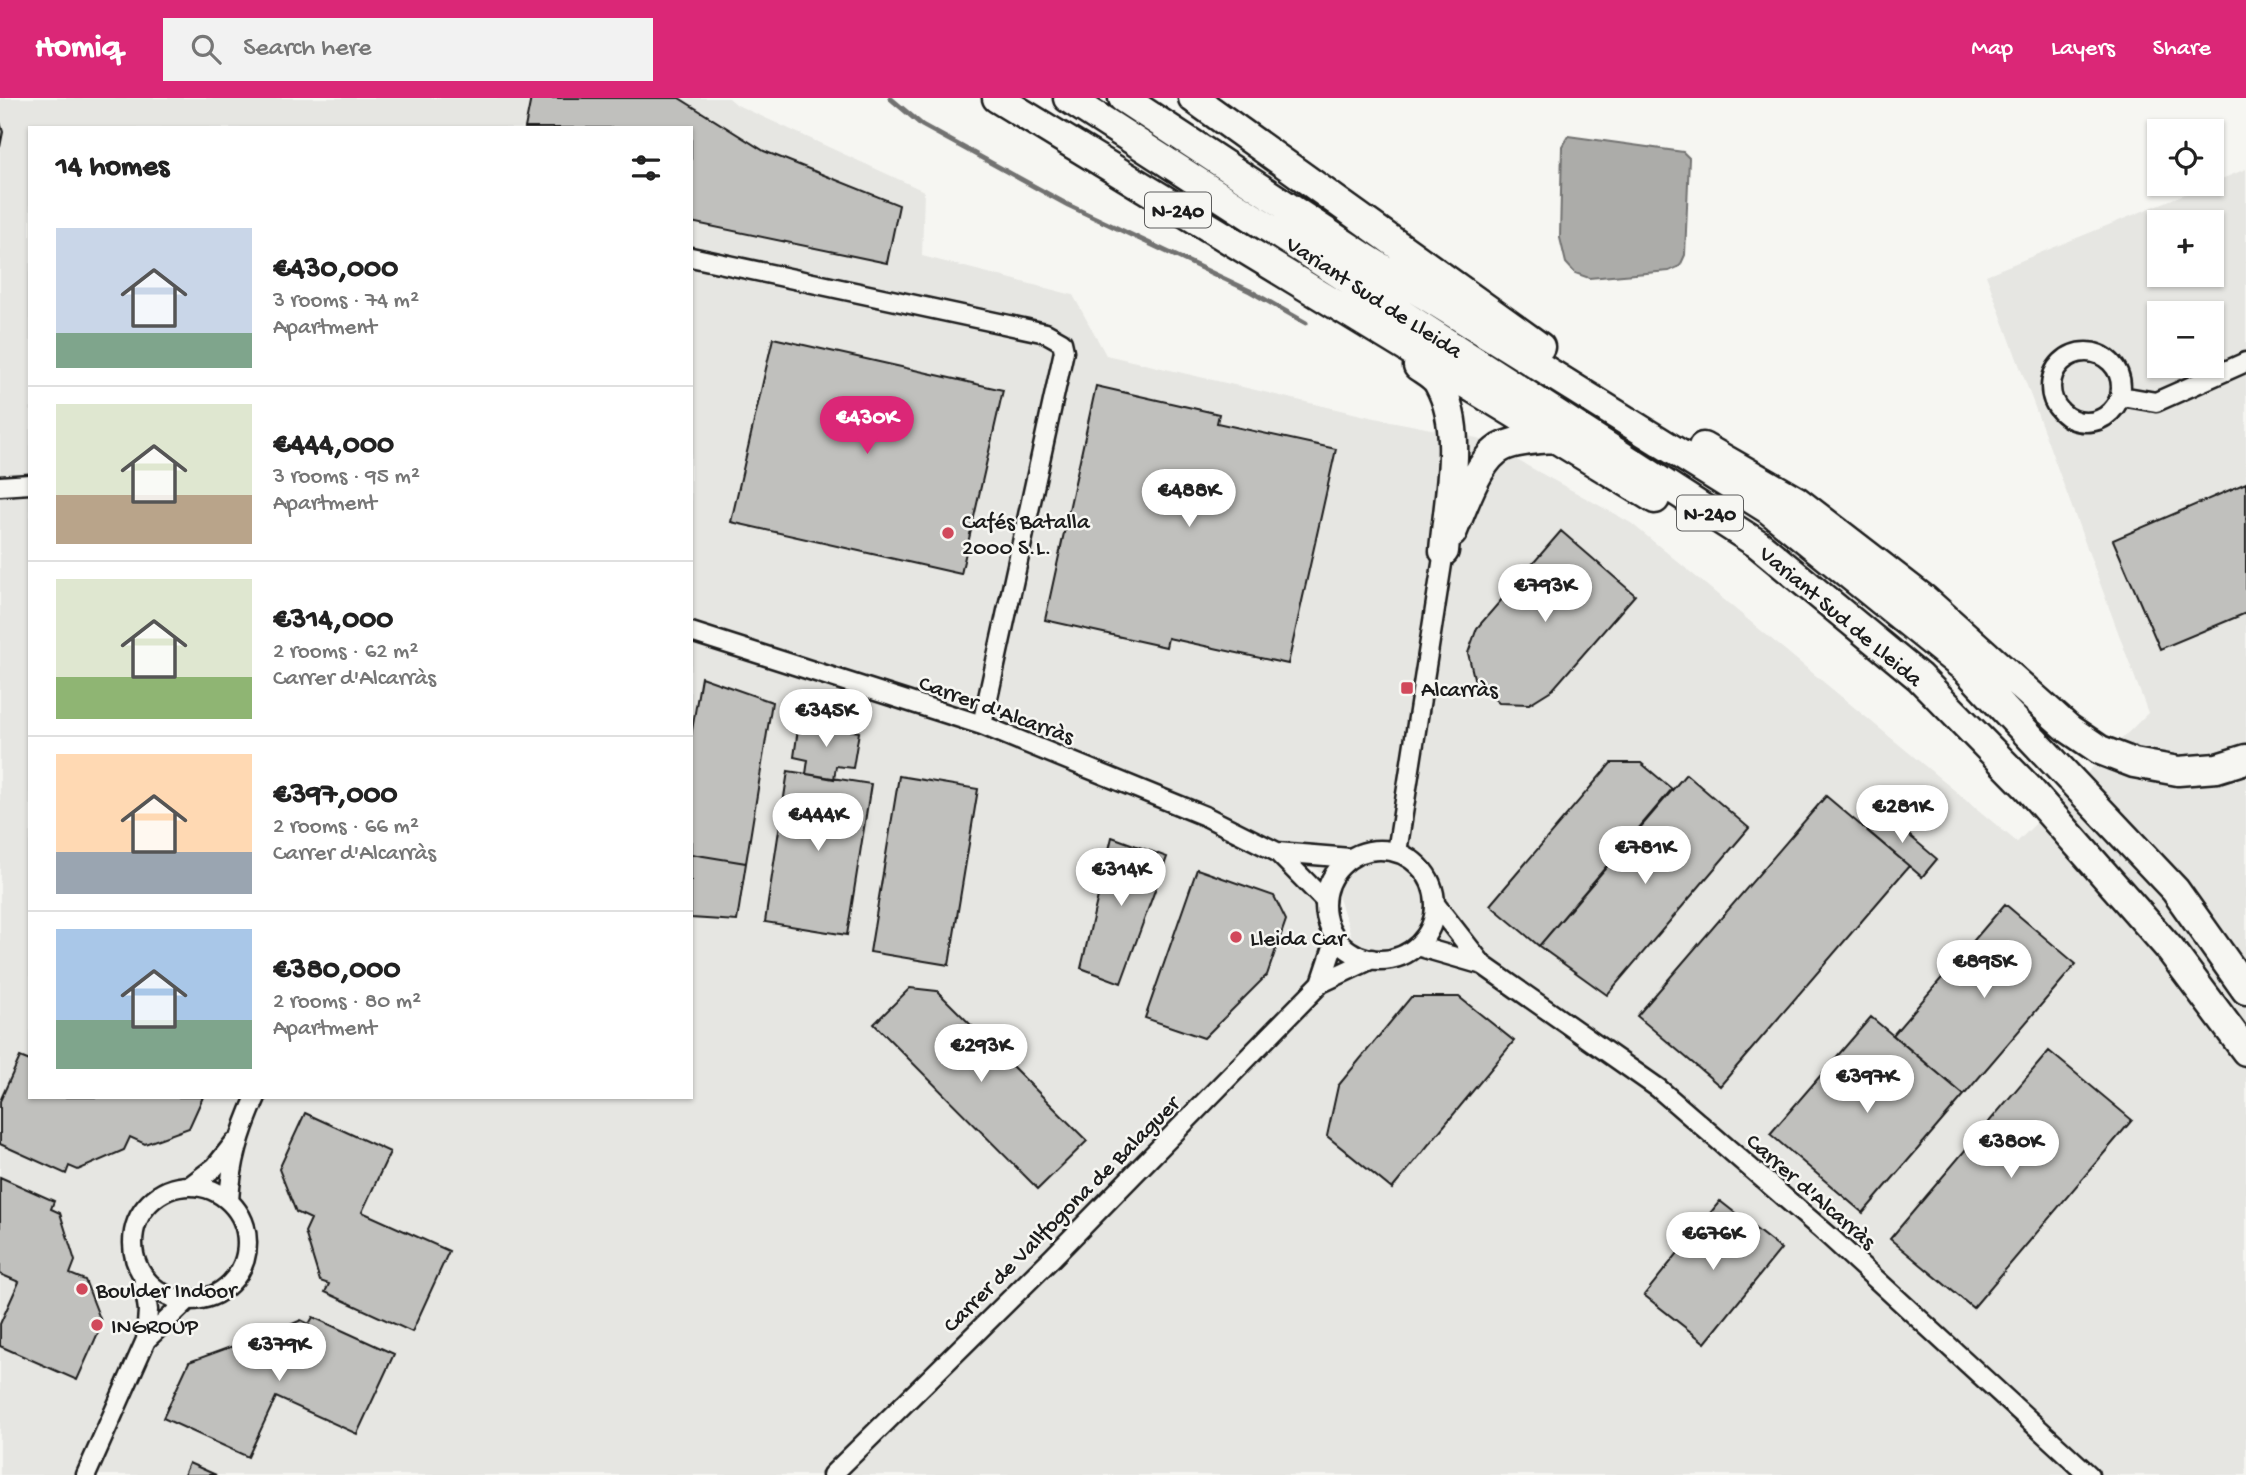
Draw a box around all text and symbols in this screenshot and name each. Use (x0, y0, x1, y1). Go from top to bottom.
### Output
search box (163, 18, 653, 81)
text: Homiq (35, 30, 121, 68)
icon: search (187, 30, 225, 68)
text: Search here (243, 34, 371, 65)
text: Map (1971, 35, 2013, 64)
text: Layers (2051, 35, 2115, 64)
text: Share (2153, 35, 2211, 64)
map controls (2147, 119, 2224, 378)
button: locate (2147, 119, 2224, 196)
icon: filters (627, 149, 665, 187)
text: 14 homes (56, 151, 169, 186)
road number: N-240 (1145, 192, 1211, 228)
button: + (2147, 210, 2224, 287)
street label: Variant Sud de Lleida (1279, 231, 1467, 367)
text: €430,000 (273, 253, 398, 288)
icon: home (112, 256, 196, 340)
text: 3 rooms · 74 m² (273, 288, 419, 315)
button: − (2147, 301, 2224, 378)
text: Apartment (273, 315, 377, 342)
pin: €430K (818, 396, 916, 456)
text: €430K (836, 405, 898, 432)
text: €444,000 (273, 429, 394, 464)
icon: home (112, 432, 196, 516)
text: 3 rooms · 95 m² (273, 464, 420, 491)
pin: €488K (1140, 470, 1238, 529)
text: €488K (1158, 478, 1220, 505)
text: Apartment (273, 491, 377, 518)
road number: N-240 (1677, 496, 1743, 530)
place label: Cafés Batalla 2000 S.L. (962, 510, 1091, 563)
marker: Cafés Batalla 2000 S.L. (940, 525, 956, 541)
street label: Variant Sud de Lleida (1752, 541, 1928, 695)
pin: €793K (1496, 564, 1594, 624)
text: €793K (1514, 573, 1576, 600)
text: €314,000 (273, 604, 393, 639)
icon: home (112, 607, 196, 691)
text: 2 rooms · 62 m² (273, 639, 418, 666)
text: Carrer d'Alcarràs (273, 666, 436, 693)
street label: Carrer d'Alcarràs (915, 671, 1078, 752)
place label: Alcarràs (1421, 678, 1498, 705)
marker: Alcarràs (1399, 680, 1415, 696)
pin: €345K (777, 690, 875, 749)
text: €345K (795, 698, 857, 725)
text: €397,000 (273, 779, 398, 814)
icon: home (112, 782, 196, 866)
pin: €281K (1853, 786, 1951, 845)
pin: €444K (769, 794, 867, 853)
text: €281K (1872, 794, 1932, 821)
text: €444K (788, 802, 848, 829)
text: 2 rooms · 66 m² (273, 814, 419, 841)
pin: €781K (1596, 826, 1694, 886)
text: €781K (1615, 835, 1675, 862)
text: Carrer d'Alcarràs (273, 841, 436, 868)
pin: €314K (1072, 848, 1170, 908)
text: €314K (1092, 857, 1150, 884)
place label: Lleida Car (1250, 927, 1347, 954)
marker: Lleida Car (1228, 929, 1244, 945)
pin: €895K (1935, 940, 2033, 1000)
text: €895K (1953, 949, 2015, 976)
text: €380,000 (273, 954, 400, 989)
icon: home (112, 957, 196, 1041)
text: 2 rooms · 80 m² (273, 989, 421, 1016)
text: Apartment (273, 1016, 377, 1043)
pin: €293K (932, 1024, 1030, 1084)
text: €293K (950, 1033, 1012, 1060)
pin: €397K (1818, 1056, 1916, 1115)
text: €397K (1836, 1064, 1898, 1091)
street label: Carrer de Vallfogona de Balaguer (938, 1090, 1188, 1339)
pin: €380K (1962, 1121, 2060, 1180)
street label: Carrer d'Alcarràs (1739, 1129, 1880, 1257)
text: €380K (1979, 1129, 2043, 1156)
pin: €676K (1664, 1212, 1762, 1272)
text: €676K (1682, 1221, 1744, 1248)
place label: Boulder Indoor (95, 1279, 238, 1306)
marker: Boulder Indoor (74, 1281, 90, 1297)
place label: INGROUP (111, 1315, 198, 1342)
marker: INGROUP (89, 1317, 105, 1333)
pin: €379K (230, 1324, 328, 1383)
text: €379K (248, 1332, 310, 1359)

